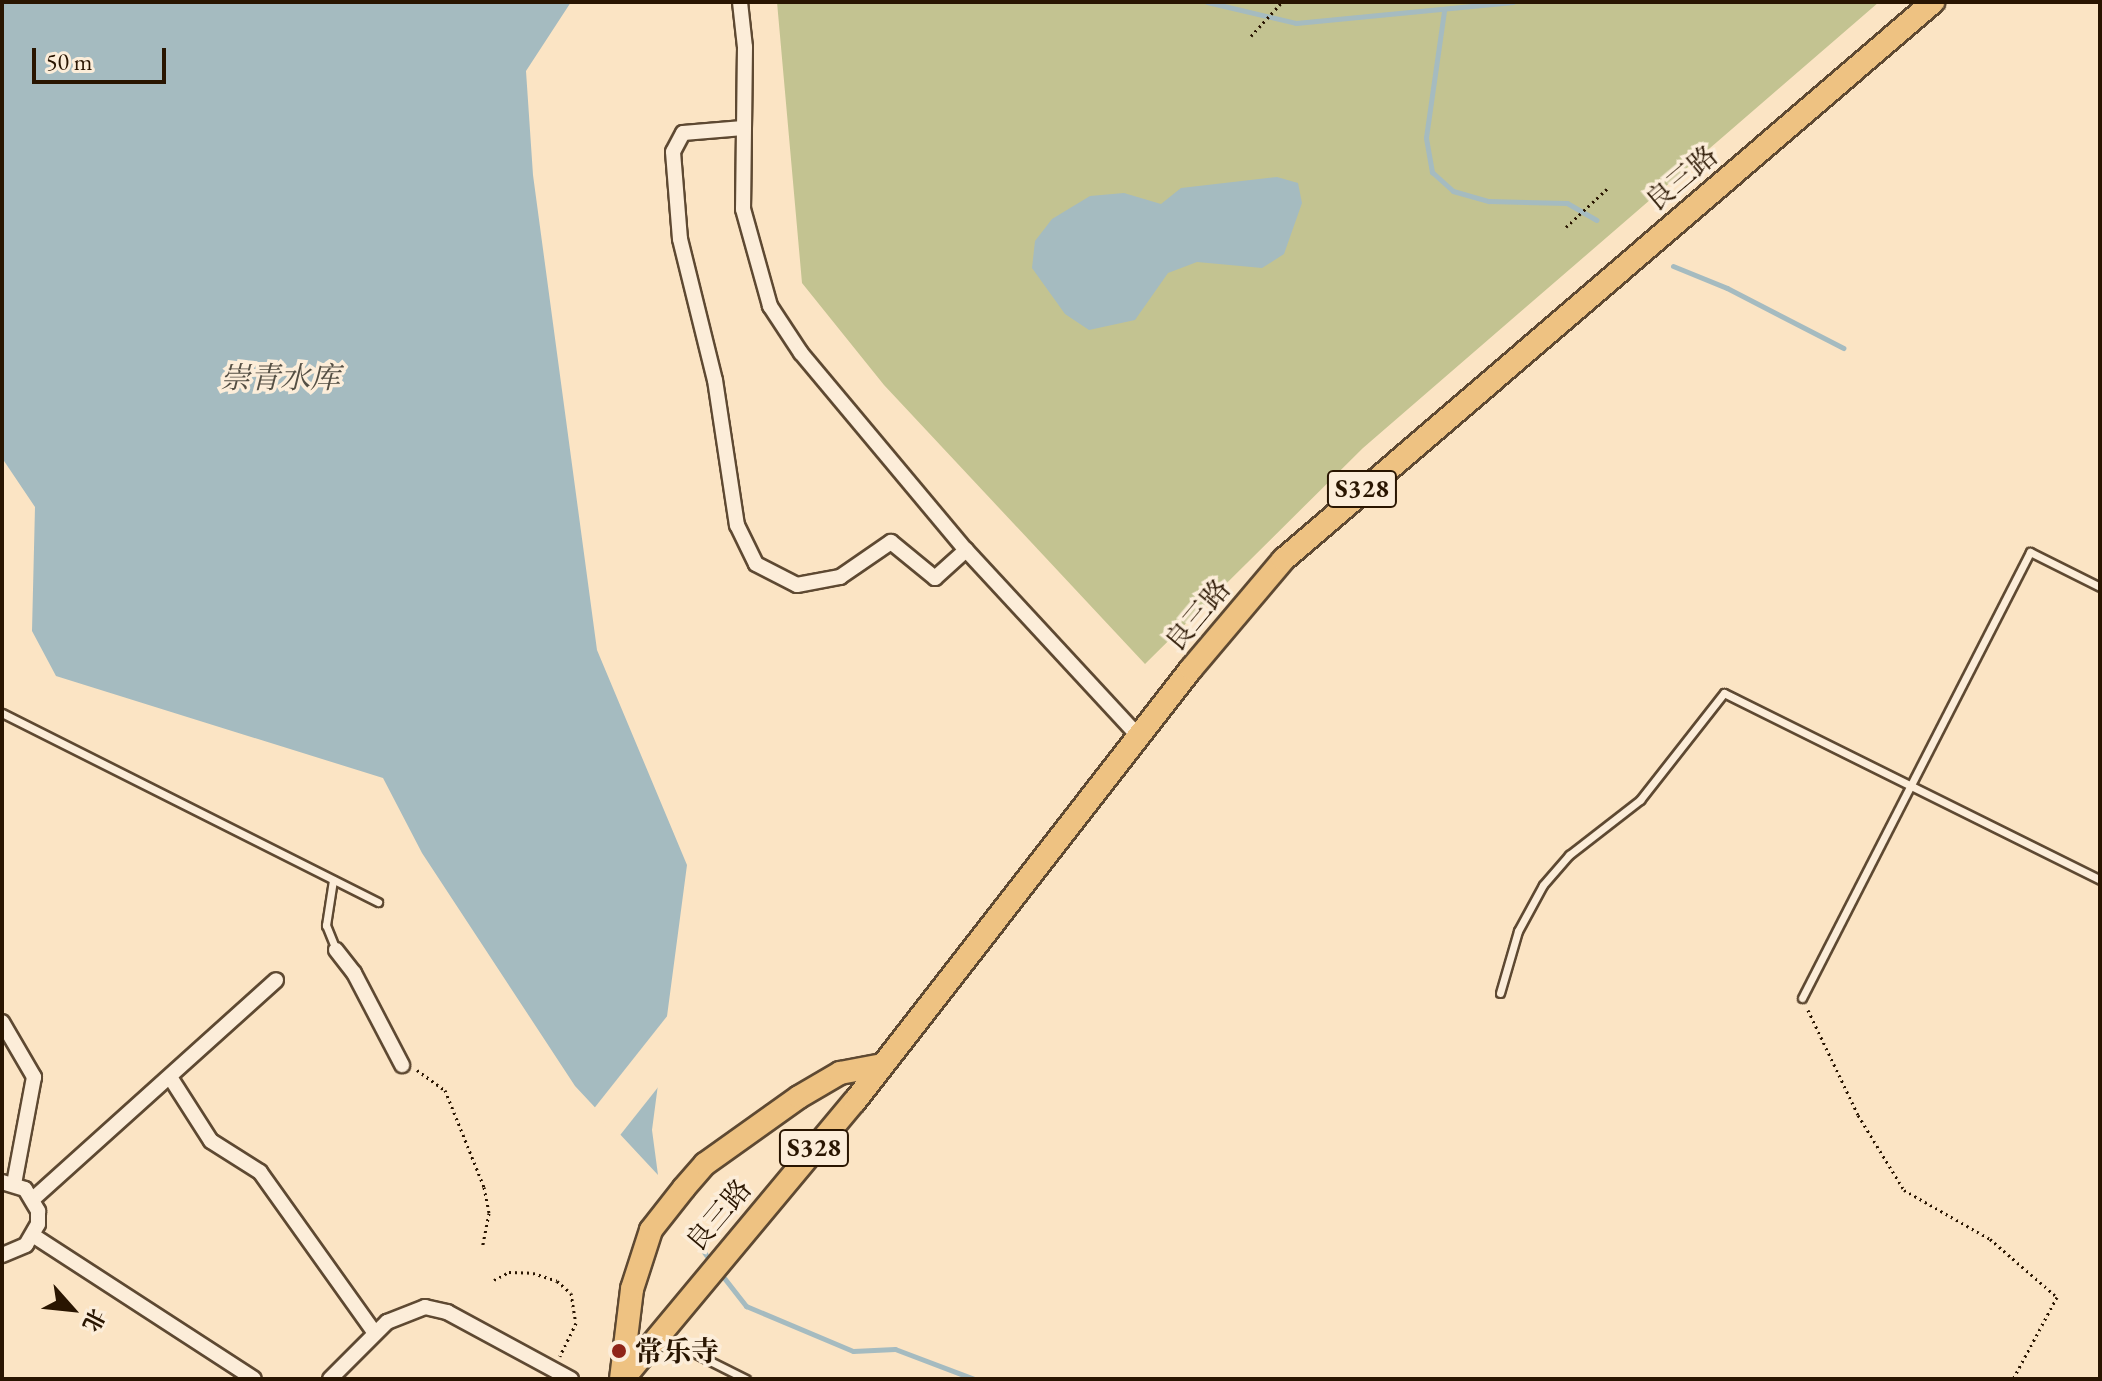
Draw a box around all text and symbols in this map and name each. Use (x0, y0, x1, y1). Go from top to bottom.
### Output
scale bar (36, 32, 170, 82)
text: 50 m (46, 46, 93, 77)
street label: 良三路 (1638, 138, 1724, 218)
water label: 崇青水库 (220, 360, 340, 396)
road number: S328 (1326, 467, 1398, 511)
street label: 良三路 (1157, 572, 1237, 658)
road number: S328 (778, 1126, 850, 1170)
street label: 良三路 (678, 1172, 758, 1258)
north arrow (32, 1269, 112, 1349)
text: 北 (76, 1304, 112, 1337)
place label: 常乐寺 (635, 1334, 719, 1368)
marker: 常乐寺 (610, 1342, 628, 1360)

